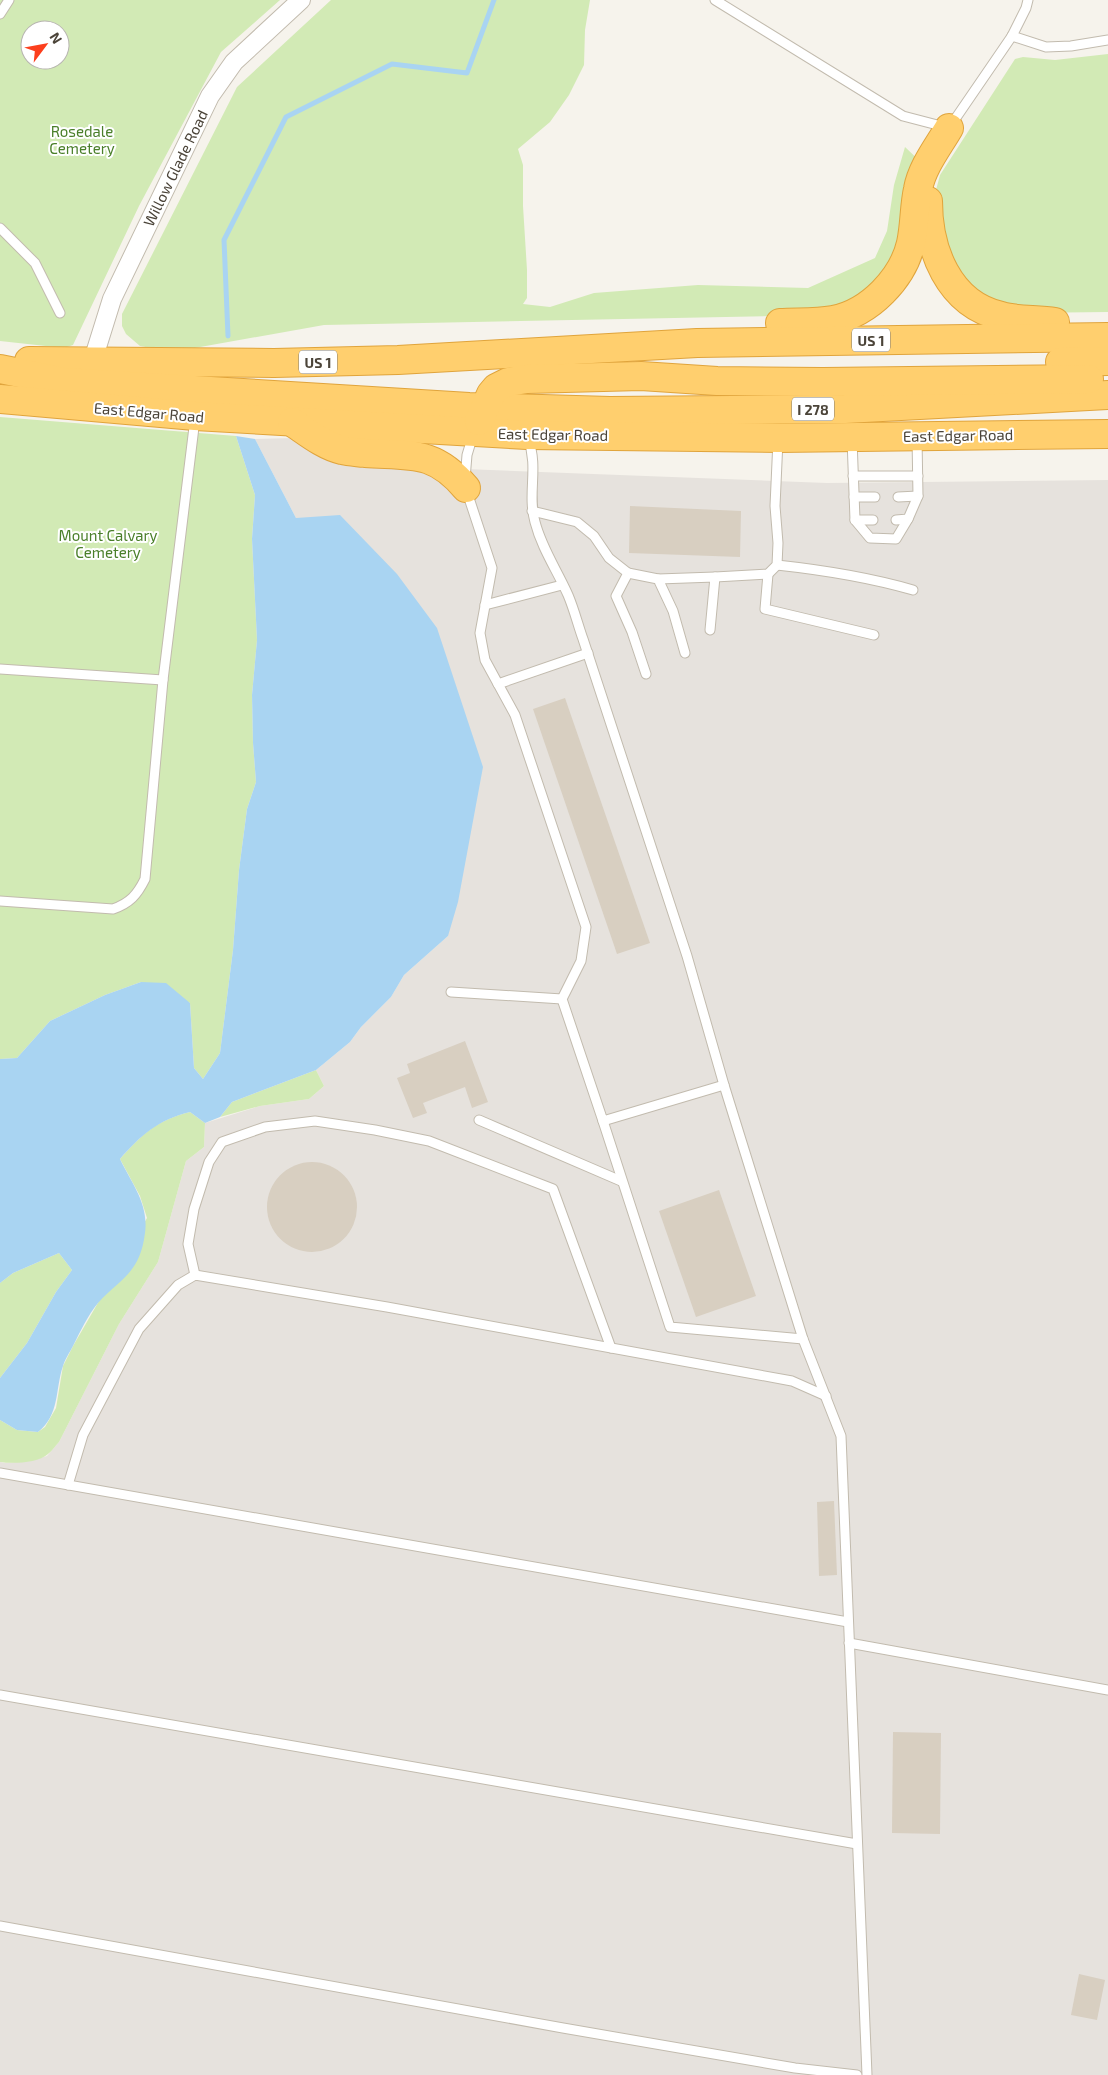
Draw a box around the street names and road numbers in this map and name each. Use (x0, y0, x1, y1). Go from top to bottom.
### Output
street label: Willow Glade Road (139, 107, 211, 229)
road number: US 1 (852, 328, 890, 352)
road number: US 1 (299, 351, 337, 374)
street label: East Edgar Road (93, 398, 205, 426)
road number: I 278 (792, 398, 834, 420)
street label: East Edgar Road (498, 424, 608, 444)
street label: East Edgar Road (903, 425, 1013, 445)

